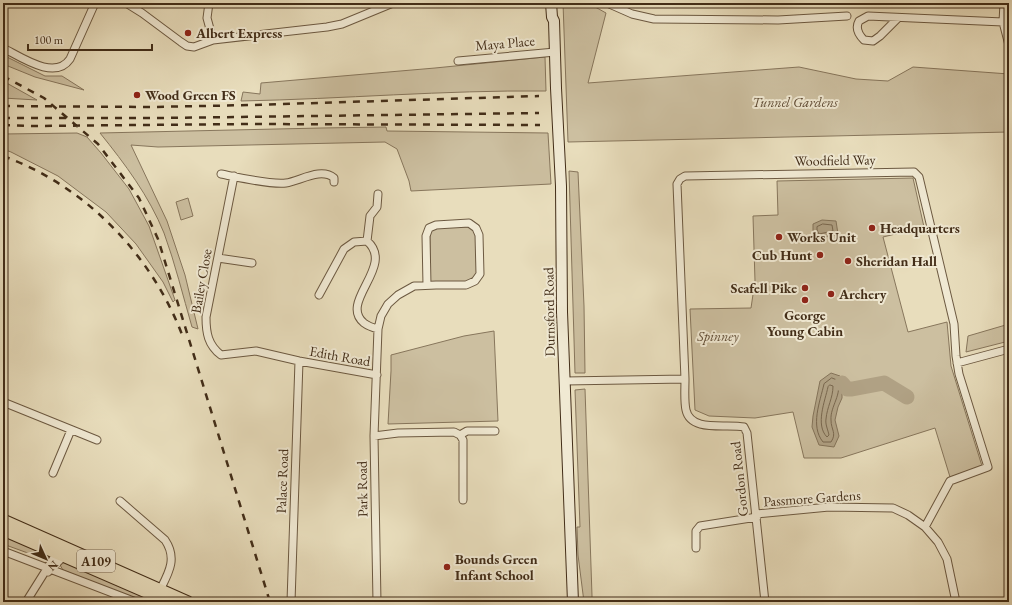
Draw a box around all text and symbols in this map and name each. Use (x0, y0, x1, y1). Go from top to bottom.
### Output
place label: Albert Express (195, 24, 282, 42)
scale bar (28, 26, 152, 52)
marker: Albert Express (183, 28, 193, 38)
street label: Maya Place (475, 31, 536, 55)
text: 100 m (34, 32, 64, 48)
place label: Wood Green FS (145, 86, 236, 104)
marker: Wood Green FS (132, 90, 142, 100)
park label: Tunnel Gardens (752, 93, 838, 111)
street label: Woodfield Way (794, 150, 877, 170)
place label: Headquarters (880, 219, 960, 237)
marker: Headquarters (867, 223, 877, 233)
place label: Works Unit (787, 228, 857, 246)
marker: Works Unit (774, 232, 784, 242)
place label: Cub Hunt (752, 246, 813, 264)
street label: Bailey Close (186, 247, 216, 315)
marker: Cub Hunt (815, 250, 825, 260)
place label: Sheridan Hall (856, 252, 937, 270)
marker: Sheridan Hall (843, 256, 853, 266)
street label: Durnsford Road (539, 266, 559, 357)
place label: Scafell Pike (731, 279, 797, 297)
marker: Scafell Pike (800, 283, 810, 293)
place label: Archery (838, 285, 887, 303)
marker: Archery (826, 289, 836, 299)
marker: George Young Cabin (800, 295, 810, 305)
place label: George Young Cabin (767, 306, 843, 340)
park label: Spinney (696, 327, 739, 345)
street label: Edith Road (308, 342, 373, 370)
street label: Gordon Road (726, 440, 752, 517)
street label: Palace Road (272, 448, 292, 514)
street label: Park Road (352, 460, 371, 517)
street label: Passmore Gardens (763, 486, 862, 510)
north arrow (26, 539, 66, 579)
road number: A109 (77, 550, 115, 572)
place label: Bounds Green Infant School (455, 550, 538, 584)
text: N (45, 558, 61, 574)
marker: Bounds Green Infant School (442, 562, 452, 572)

